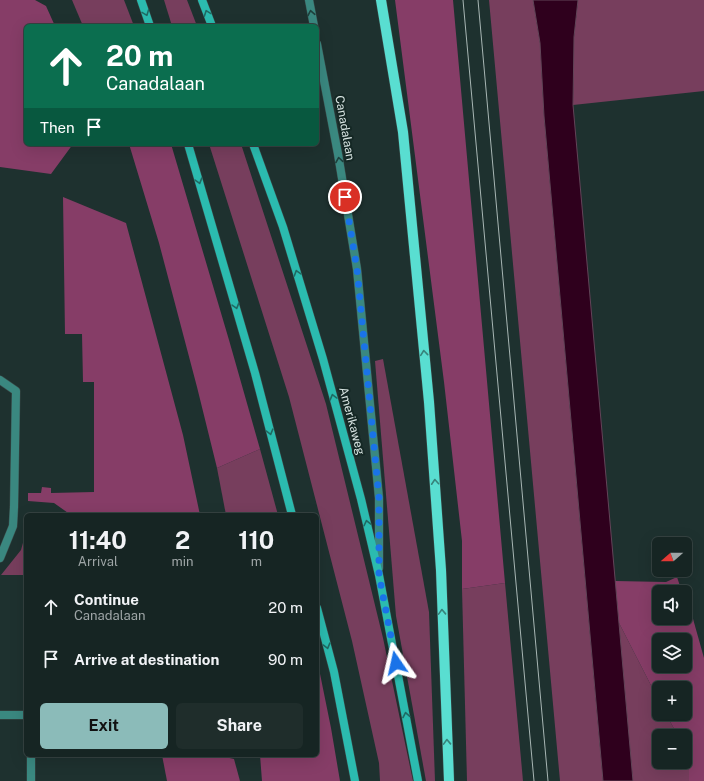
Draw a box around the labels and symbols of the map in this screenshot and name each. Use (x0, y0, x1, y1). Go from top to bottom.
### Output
one-way arrow (141, 9, 149, 16)
one-way arrow (203, 10, 212, 17)
one-way arrow (307, 10, 316, 16)
street label: Canadalaan (332, 94, 358, 162)
one-way arrow (335, 157, 344, 163)
one-way arrow (194, 178, 203, 185)
pin (328, 180, 362, 214)
one-way arrow (293, 269, 302, 276)
one-way arrow (231, 303, 240, 310)
one-way arrow (420, 350, 429, 356)
street label: Amerikaweg (336, 385, 368, 457)
one-way arrow (329, 394, 338, 401)
one-way arrow (266, 428, 274, 435)
one-way arrow (430, 479, 439, 485)
one-way arrow (363, 520, 371, 526)
north arrow (652, 537, 692, 577)
one-way arrow (438, 609, 447, 615)
one-way arrow (322, 642, 331, 649)
position arrow (375, 642, 417, 684)
one-way arrow (402, 712, 410, 718)
one-way arrow (443, 739, 452, 745)

